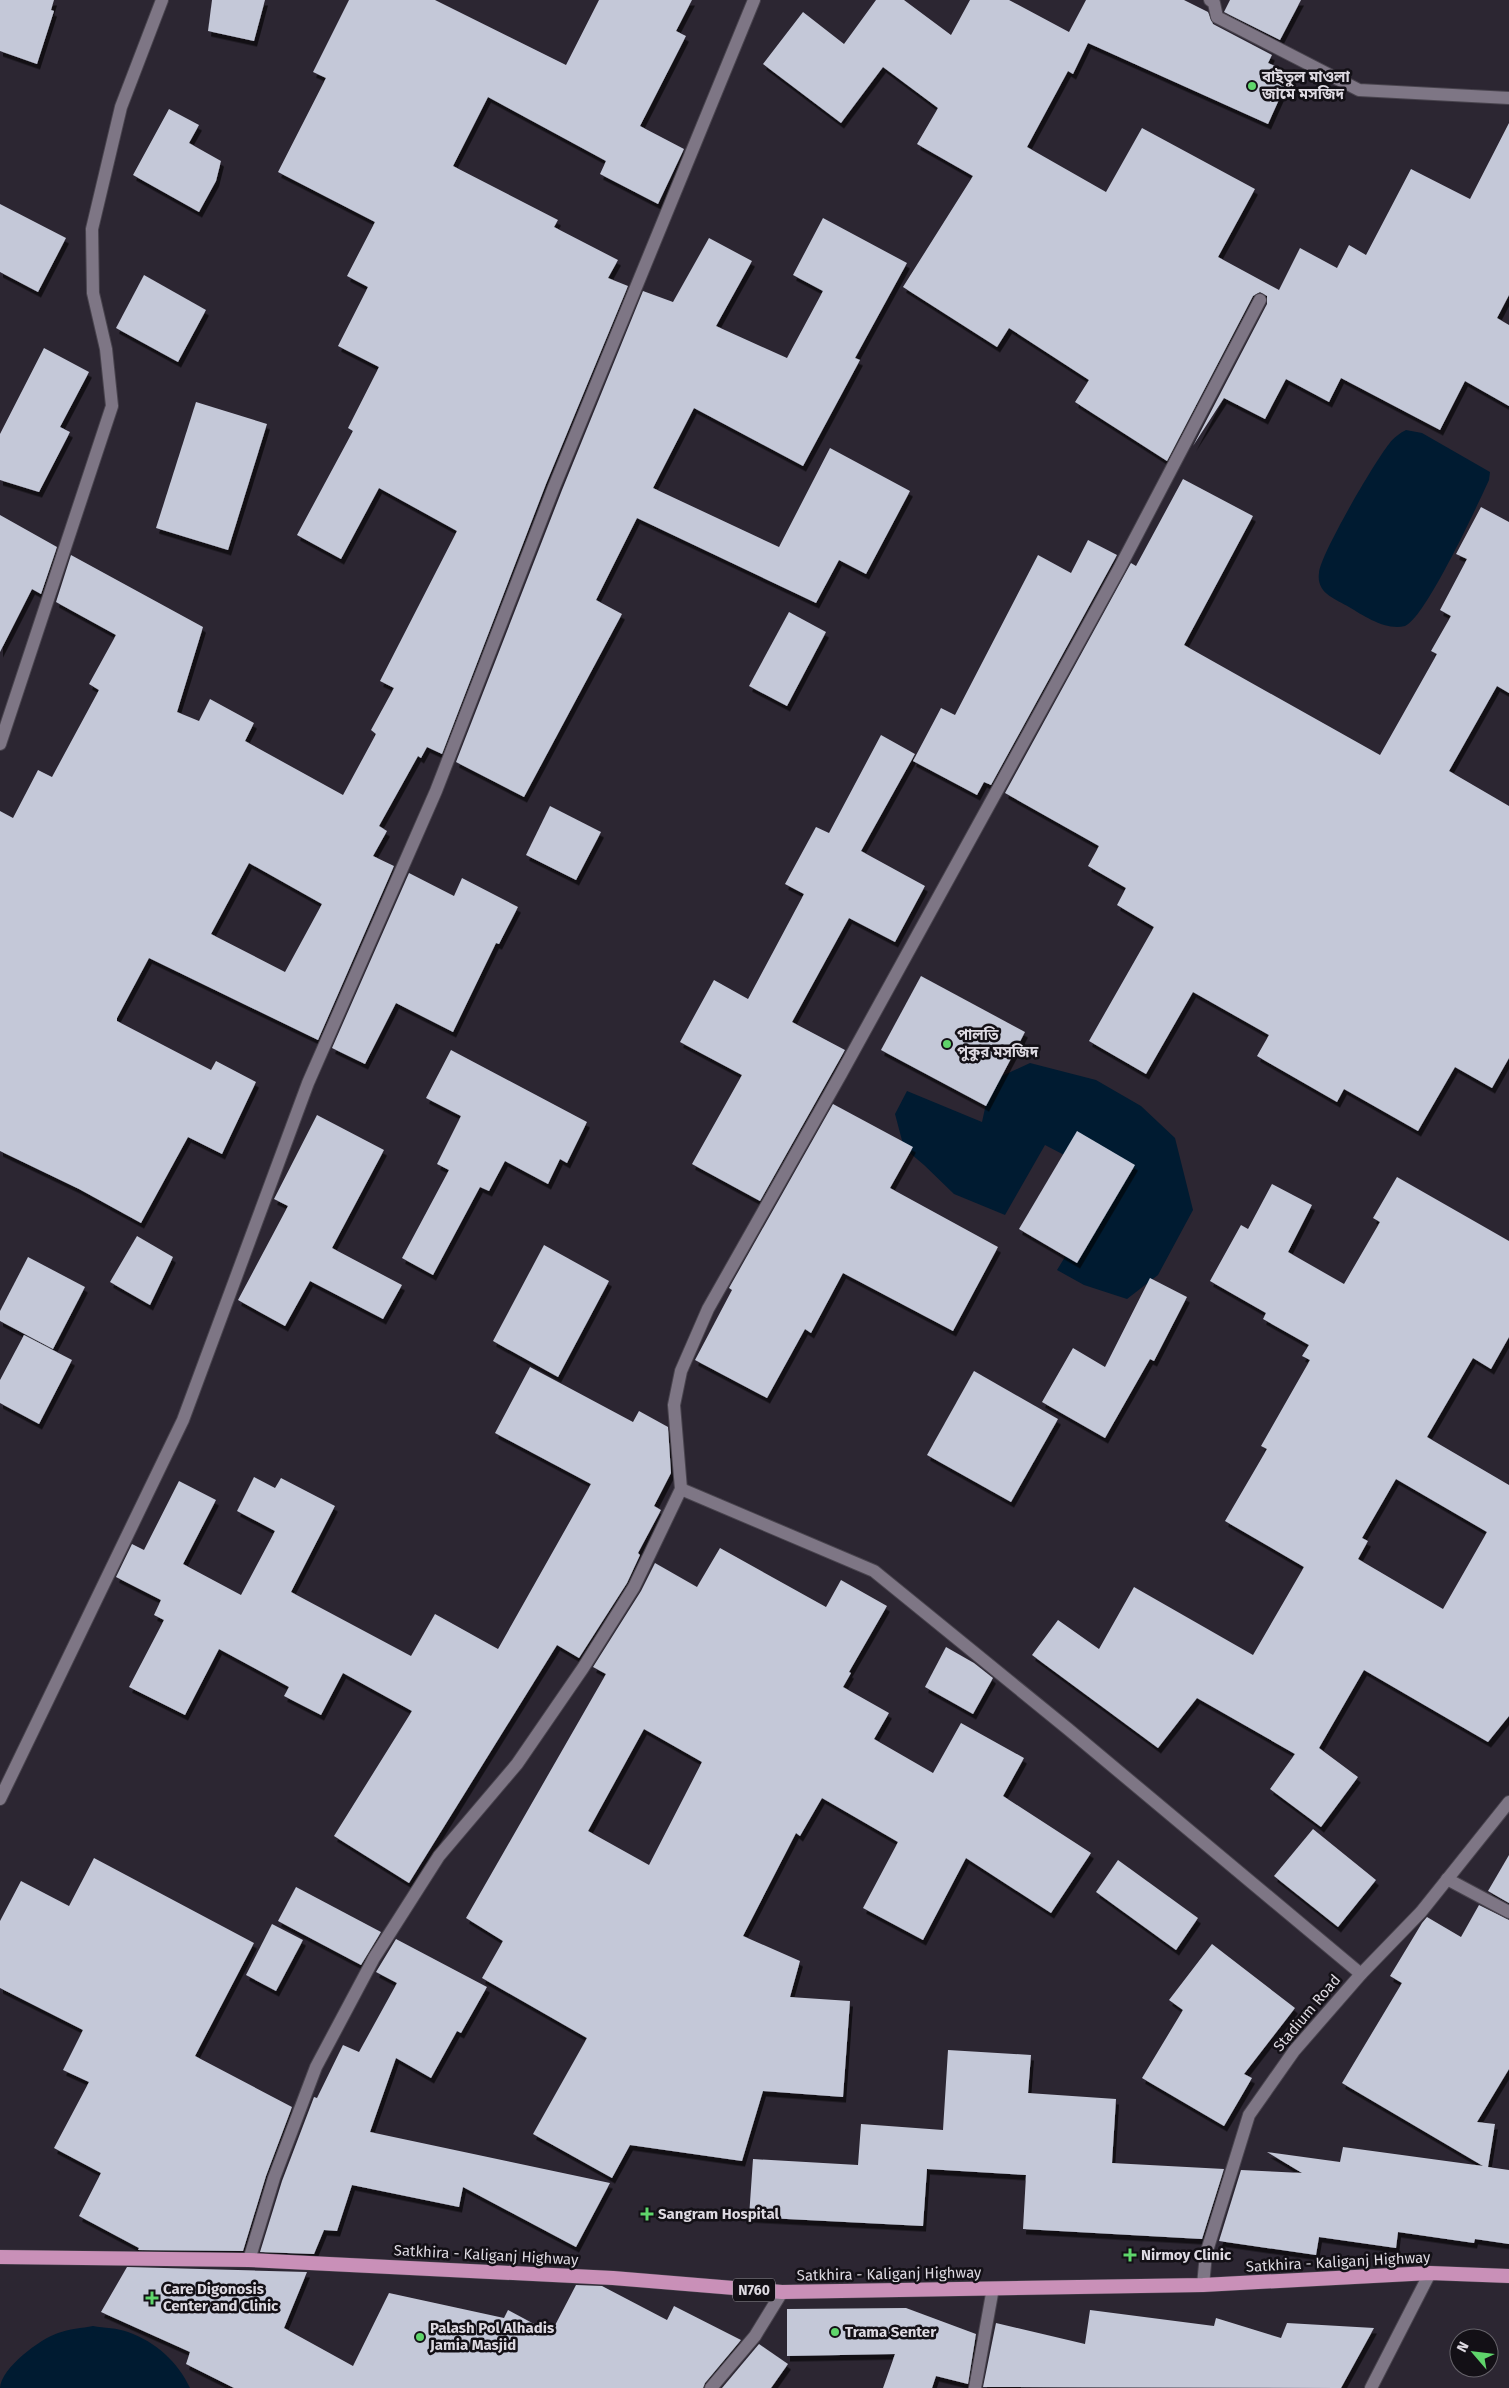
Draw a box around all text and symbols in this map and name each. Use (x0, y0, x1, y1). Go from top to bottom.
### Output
place label: বাইতুল মাওলা জামে মসজিদ (1261, 68, 1350, 103)
marker: বাইতুল মাওলা জামে মসজিদ (1246, 80, 1258, 92)
place label: পালতি পুকুর মসজিদ (957, 1026, 1039, 1062)
marker: পালতি পুকুর মসজিদ (941, 1038, 953, 1050)
street label: Stadium Road (1270, 1971, 1344, 2055)
place label: Sangram Hospital (658, 2205, 780, 2223)
marker: Sangram Hospital (640, 2207, 654, 2221)
street label: Satkhira - Kaliganj Highway (393, 2241, 579, 2269)
place label: Nirmoy Clinic (1141, 2246, 1232, 2264)
marker: Nirmoy Clinic (1123, 2248, 1137, 2262)
street label: Satkhira - Kaliganj Highway (1245, 2248, 1431, 2276)
street label: Satkhira - Kaliganj Highway (796, 2263, 982, 2285)
road number: N760 (733, 2278, 775, 2302)
place label: Care Digonosis Center and Clinic (163, 2280, 279, 2315)
marker: Care Digonosis Center and Clinic (145, 2291, 159, 2305)
place label: Palash Pol Alhadis Jamia Masjid (429, 2319, 554, 2354)
place label: Trama Senter (845, 2323, 937, 2341)
marker: Trama Senter (829, 2326, 841, 2338)
north arrow (1449, 2328, 1499, 2378)
marker: Palash Pol Alhadis Jamia Masjid (414, 2331, 426, 2343)
text: N (1453, 2339, 1473, 2355)

